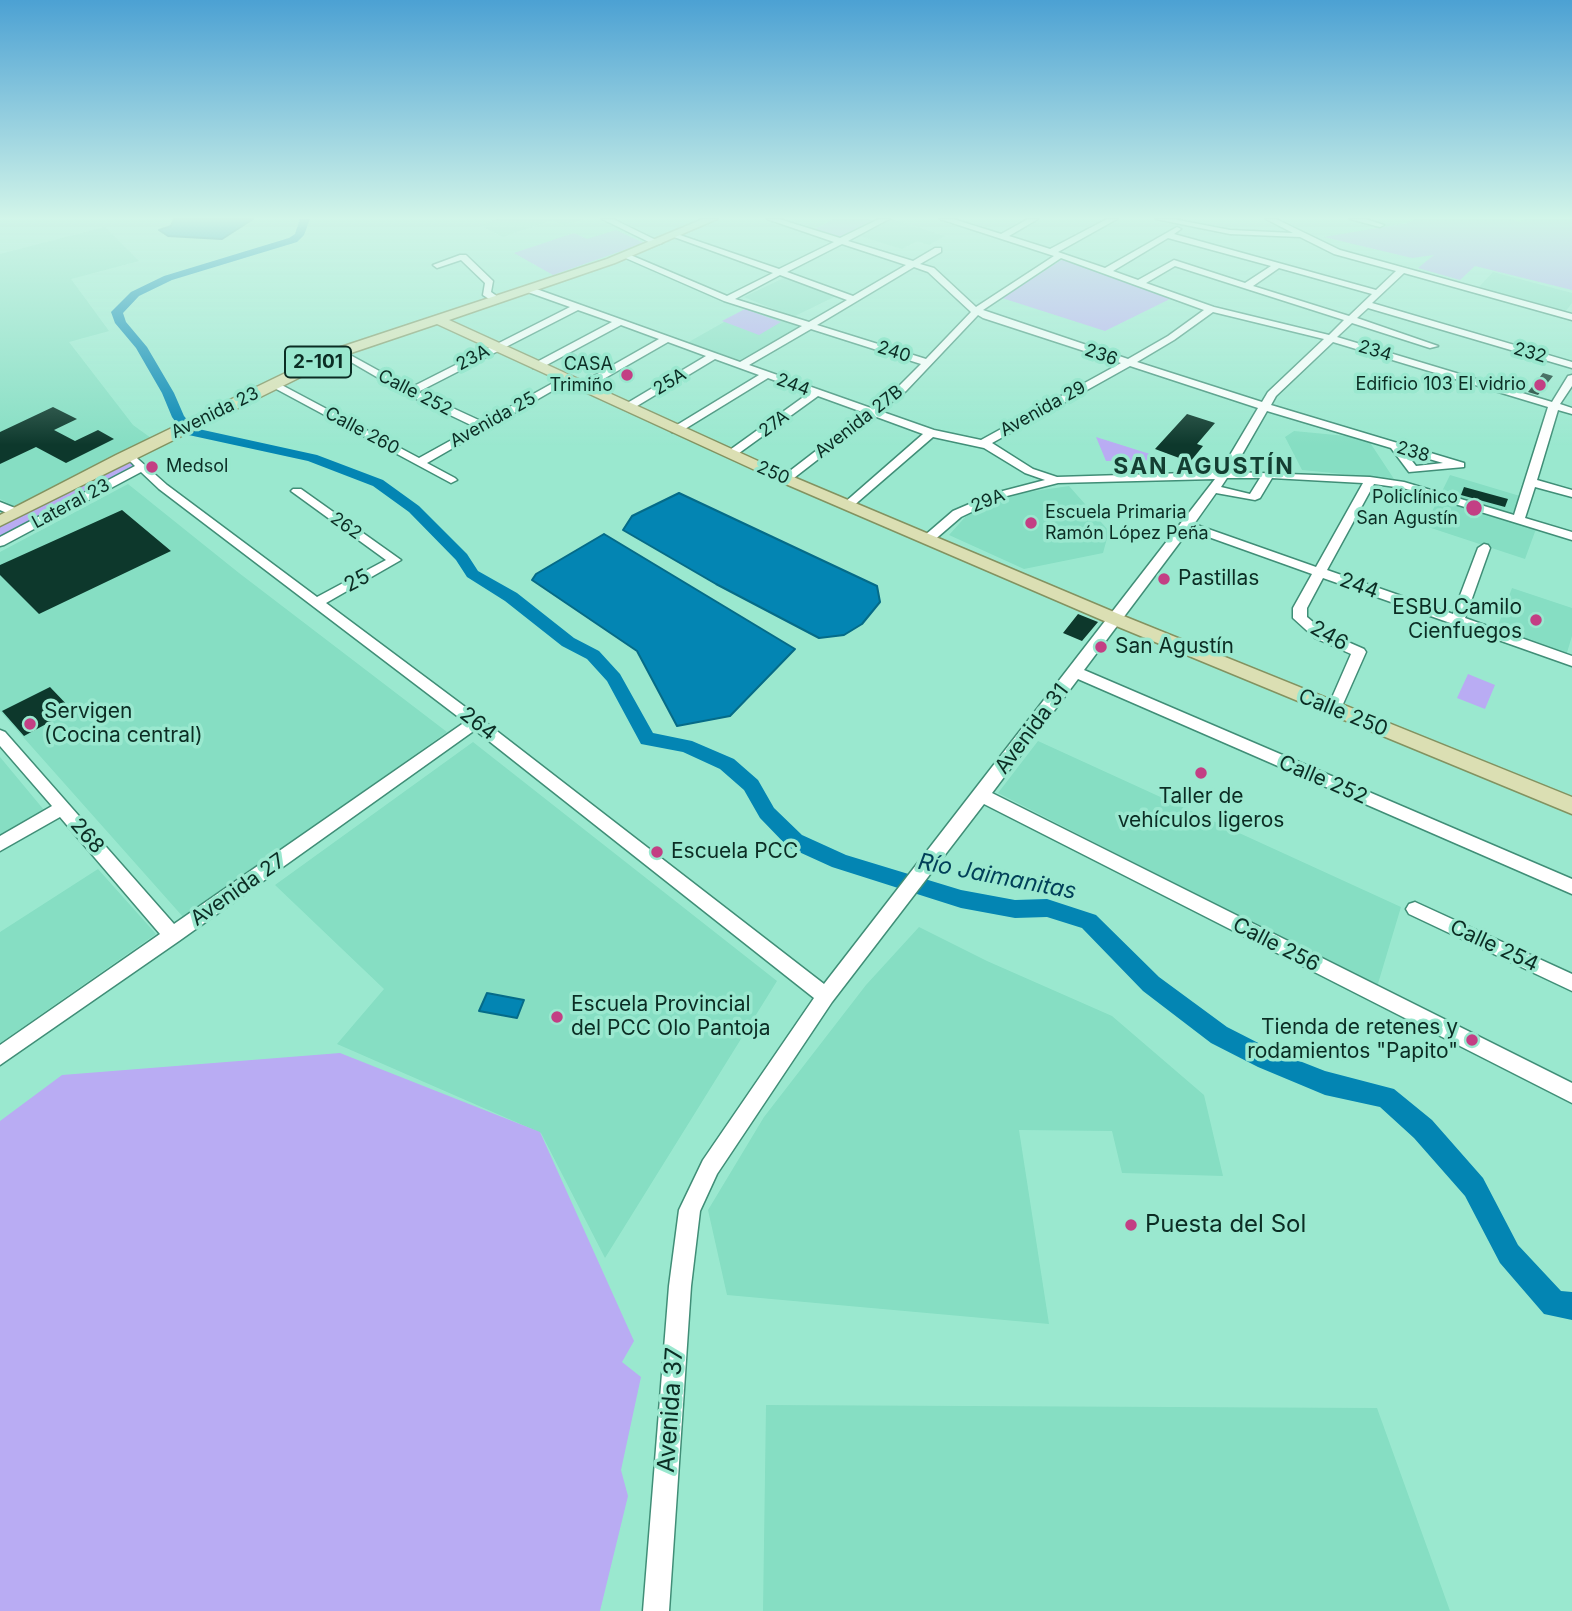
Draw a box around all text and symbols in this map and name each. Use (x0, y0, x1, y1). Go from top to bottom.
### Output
street label: 234 (1356, 336, 1394, 366)
street label: 240 (875, 337, 913, 367)
street label: 232 (1511, 338, 1549, 368)
street label: 236 (1082, 339, 1120, 371)
street label: 23A (453, 341, 493, 375)
road number: 2-101 (285, 346, 351, 378)
place label: CASA Trimiño (549, 354, 613, 396)
street label: 25A (650, 364, 690, 400)
street label: Calle 252 (374, 365, 456, 421)
marker: CASA Trimiño (619, 367, 635, 383)
street label: 244 (773, 369, 813, 401)
place label: Edificio 103 El vidrio (1355, 374, 1526, 396)
street label: Avenida 29 (996, 377, 1090, 441)
marker: Edificio 103 El vidrio (1532, 377, 1548, 393)
street label: Avenida 27B (811, 381, 907, 463)
street label: Avenida 23 (168, 383, 262, 443)
street label: Avenida 25 (446, 388, 540, 452)
street label: Calle 260 (321, 402, 403, 460)
street label: 27A (755, 406, 793, 442)
street label: 238 (1394, 437, 1432, 467)
district label: SAN AGUSTÍN (1115, 453, 1293, 481)
place label: Medsol (166, 456, 228, 478)
street label: 250 (753, 456, 793, 490)
marker: Medsol (144, 459, 160, 475)
street label: Lateral 23 (28, 475, 114, 533)
street label: 29A (968, 485, 1008, 517)
place label: Policlínico San Agustín (1356, 487, 1458, 530)
marker: Policlínico San Agustín (1464, 498, 1484, 518)
place label: Escuela Primaria Ramón López Peña (1045, 502, 1209, 544)
street label: 262 (326, 508, 366, 544)
marker: Escuela Primaria Ramón López Peña (1023, 515, 1039, 531)
street label: 25 (340, 564, 374, 598)
place label: Pastillas (1178, 566, 1259, 592)
street label: 244 (1336, 567, 1382, 605)
marker: Pastillas (1156, 571, 1172, 587)
place label: ESBU Camilo Cienfuegos (1392, 595, 1522, 645)
marker: ESBU Camilo Cienfuegos (1528, 612, 1544, 628)
street label: 246 (1306, 616, 1352, 656)
place label: San Agustín (1115, 634, 1234, 660)
marker: San Agustín (1093, 639, 1109, 655)
street label: Avenida 31 (990, 679, 1074, 779)
street label: Calle 250 (1295, 684, 1391, 742)
place label: Servigen (Cocina central) (44, 699, 203, 749)
street label: 264 (455, 702, 501, 746)
marker: Servigen (Cocina central) (22, 716, 38, 732)
street label: Calle 252 (1275, 750, 1371, 810)
marker: Taller de vehículos ligeros (1193, 765, 1209, 781)
place label: Taller de vehículos ligeros (1118, 784, 1284, 834)
street label: 268 (65, 813, 109, 859)
place label: Escuela PCC (671, 839, 798, 865)
marker: Escuela PCC (649, 844, 665, 860)
street label: Avenida 27 (186, 848, 290, 932)
water label: Río Jaimanitas (916, 848, 1078, 906)
street label: Calle 256 (1228, 912, 1324, 978)
street label: Calle 254 (1446, 915, 1542, 977)
place label: Escuela Provincial del PCC Olo Pantoja (571, 992, 770, 1042)
marker: Escuela Provincial del PCC Olo Pantoja (549, 1009, 565, 1025)
place label: Tienda de retenes y rodamientos "Papito" (1247, 1015, 1458, 1065)
marker: Tienda de retenes y rodamientos "Papito" (1464, 1032, 1480, 1048)
place label: Puesta del Sol (1145, 1211, 1306, 1239)
marker: Puesta del Sol (1123, 1217, 1139, 1233)
street label: Avenida 37 (652, 1347, 690, 1473)

